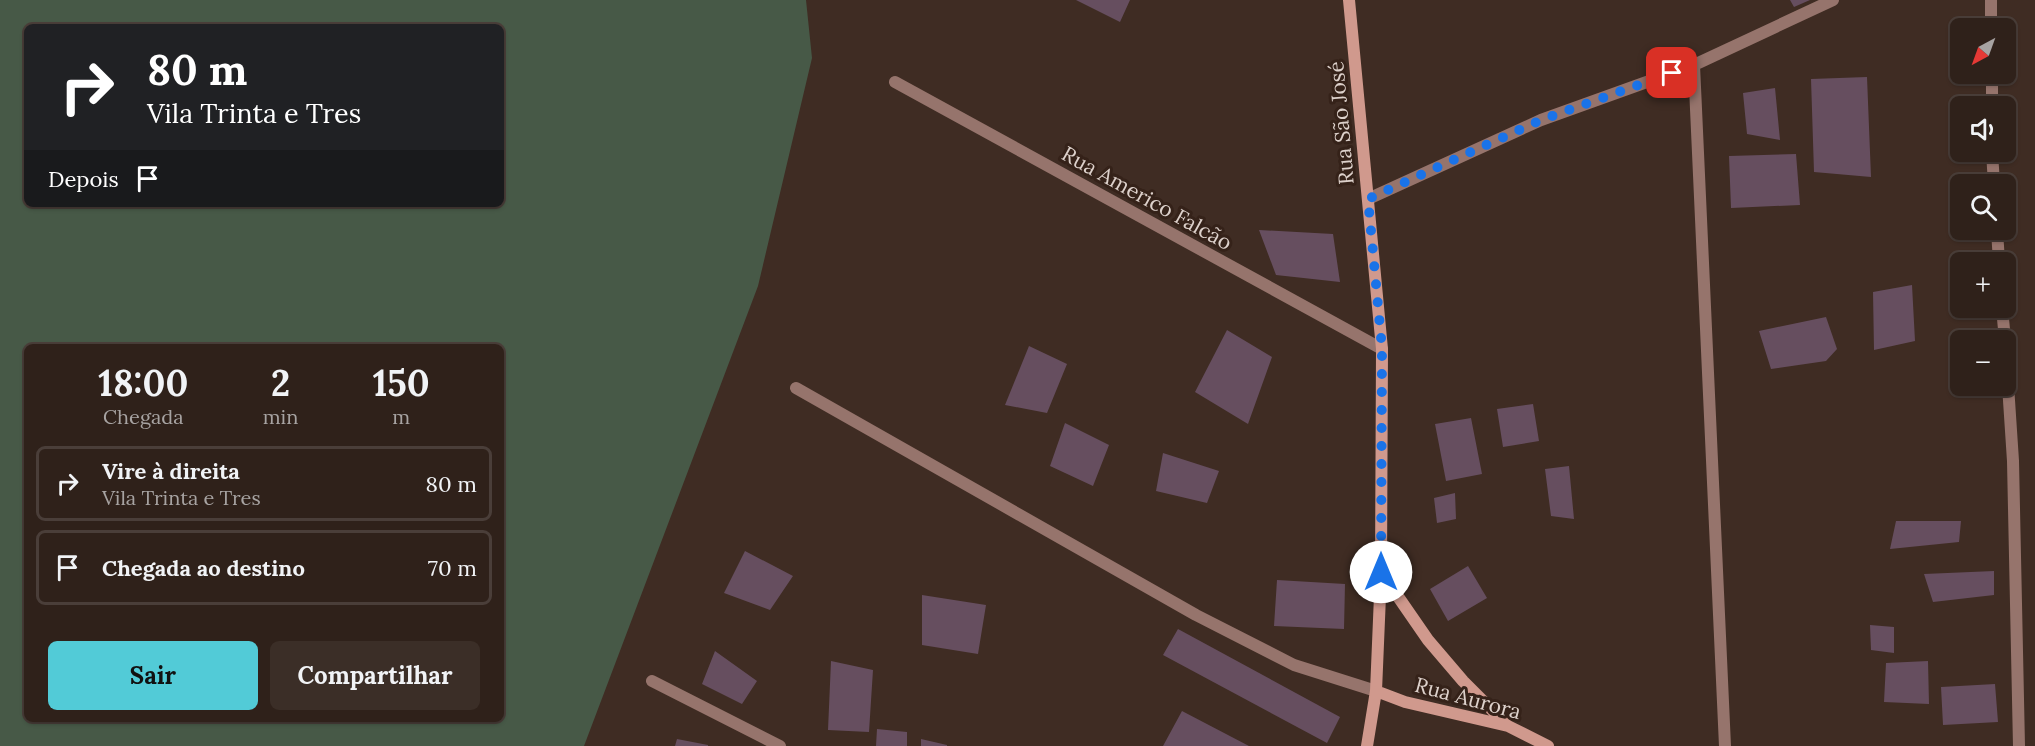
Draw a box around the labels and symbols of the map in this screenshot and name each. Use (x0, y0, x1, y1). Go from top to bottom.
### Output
north arrow (1950, 18, 2016, 84)
pin (1646, 47, 1697, 98)
street label: Rua São José (1322, 60, 1360, 186)
street label: Rua Americo Falcão (1057, 140, 1237, 256)
position arrow (1349, 540, 1413, 604)
street label: Rua Aurora (1412, 671, 1524, 725)

